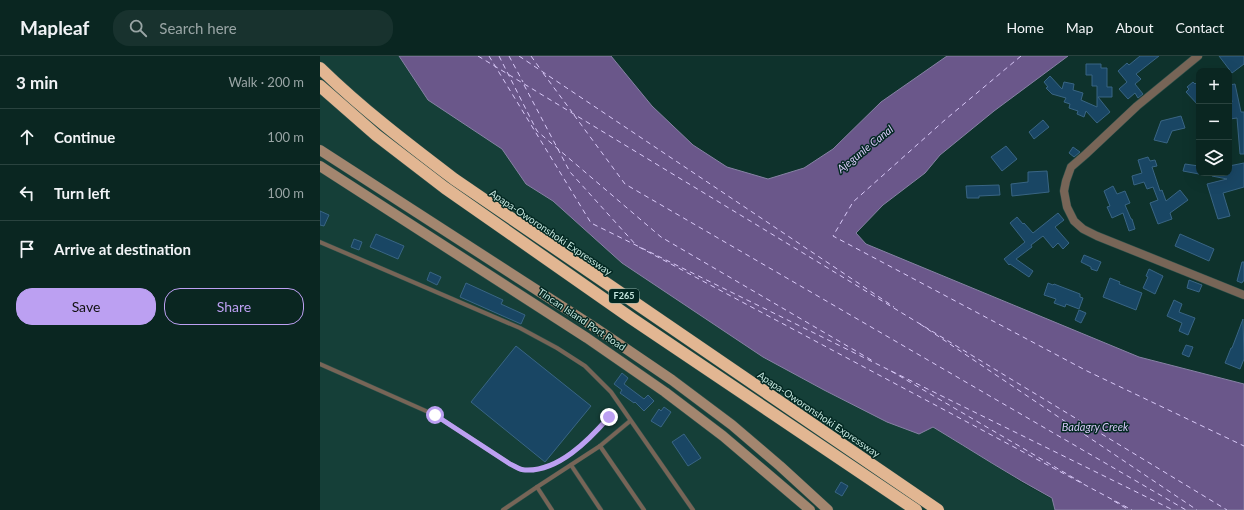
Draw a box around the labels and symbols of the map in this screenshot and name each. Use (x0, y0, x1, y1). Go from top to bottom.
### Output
water label: Ajegunle Canal (833, 122, 896, 176)
street label: Apapa-Oworonshoki Expressway (488, 187, 615, 278)
street label: Tincan Island Port Road (536, 285, 628, 353)
road number: F265 (609, 289, 639, 303)
street label: Apapa-Oworonshoki Expressway (756, 369, 883, 460)
route start (426, 406, 444, 424)
route end (600, 408, 618, 426)
water label: Badagry Creek (1062, 420, 1129, 433)

